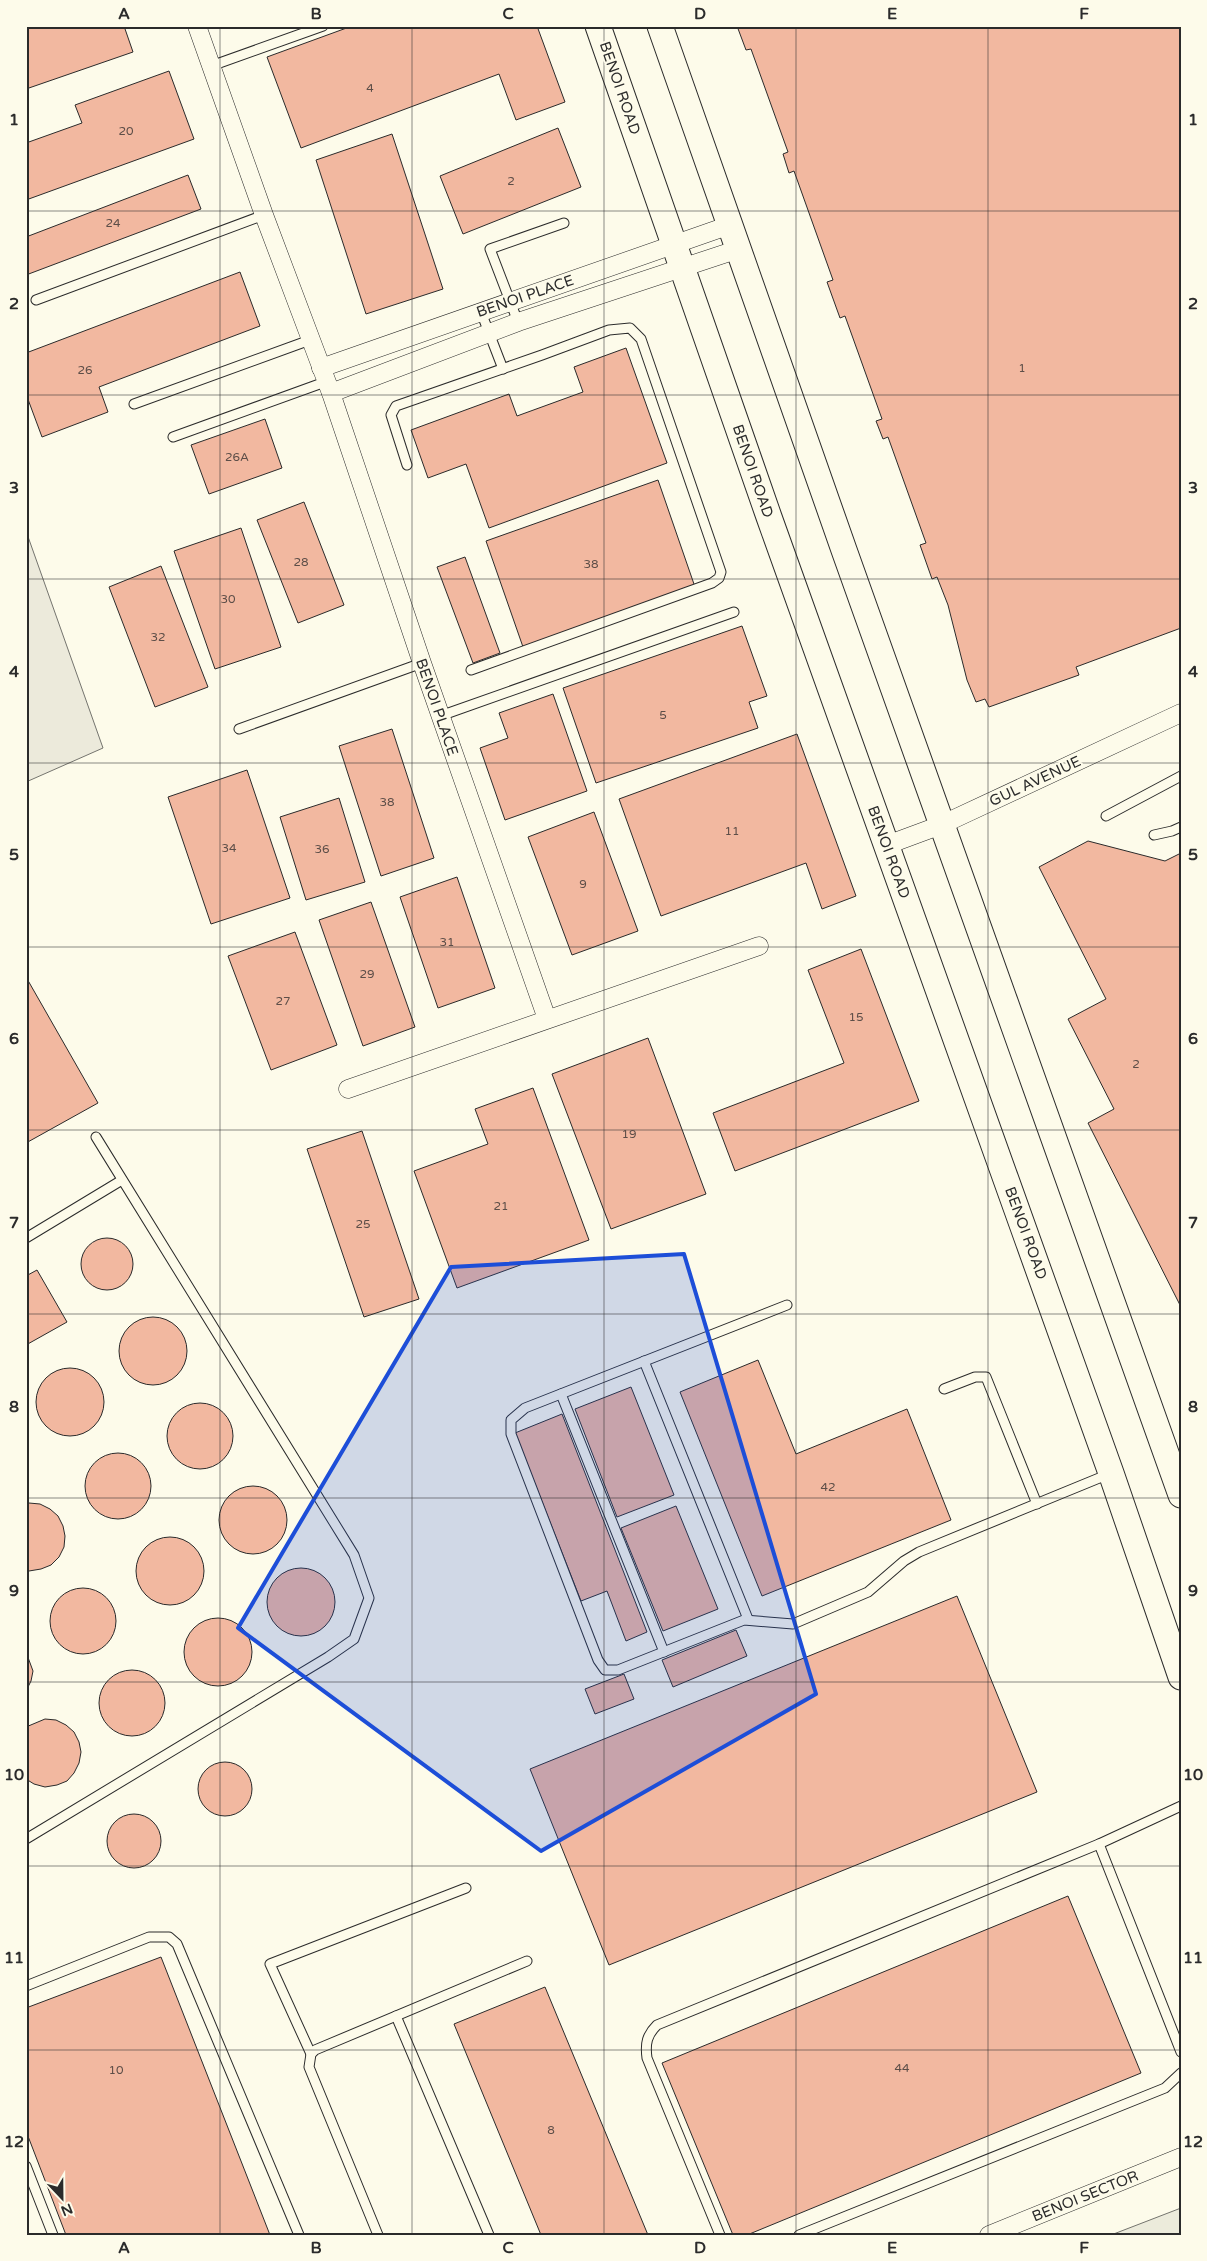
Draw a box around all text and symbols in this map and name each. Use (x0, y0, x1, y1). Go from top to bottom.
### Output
text: A (118, 4, 130, 24)
text: B (310, 4, 322, 24)
text: C (502, 4, 514, 24)
text: D (694, 4, 706, 24)
text: E (887, 4, 897, 24)
text: F (1079, 4, 1089, 24)
street label: BENOI ROAD (596, 39, 644, 137)
house number: 4 (366, 81, 374, 95)
text: 1 (9, 110, 19, 130)
text: 1 (1188, 110, 1198, 130)
house number: 20 (118, 124, 134, 138)
house number: 2 (507, 174, 515, 188)
house number: 24 (105, 216, 121, 230)
street label: BENOI PLACE (474, 271, 576, 321)
text: 2 (9, 294, 19, 314)
text: 2 (1188, 294, 1198, 314)
house number: 1 (1018, 361, 1026, 375)
house number: 26 (77, 363, 93, 377)
street label: BENOI ROAD (729, 422, 777, 520)
house number: 26A (225, 450, 249, 464)
text: 3 (9, 478, 19, 498)
text: 3 (1188, 478, 1198, 498)
house number: 28 (293, 555, 309, 569)
house number: 38 (583, 557, 599, 571)
house number: 30 (220, 592, 236, 606)
house number: 32 (150, 630, 166, 644)
street label: BENOI PLACE (412, 656, 462, 758)
text: 4 (9, 662, 19, 682)
text: 4 (1188, 662, 1198, 682)
house number: 5 (659, 708, 667, 722)
street label: GUL AVENUE (986, 752, 1084, 810)
house number: 38 (379, 795, 395, 809)
street label: BENOI ROAD (864, 803, 914, 901)
house number: 11 (724, 824, 740, 838)
house number: 34 (221, 841, 237, 855)
house number: 36 (314, 842, 330, 856)
text: 5 (9, 845, 19, 865)
text: 5 (1188, 845, 1198, 865)
house number: 9 (579, 877, 587, 891)
house number: 31 (439, 935, 455, 949)
house number: 29 (359, 967, 375, 981)
house number: 27 (275, 994, 291, 1008)
house number: 15 (848, 1010, 864, 1024)
text: 6 (9, 1029, 19, 1049)
text: 6 (1188, 1029, 1198, 1049)
house number: 2 (1132, 1057, 1140, 1071)
house number: 19 (621, 1127, 637, 1141)
street label: BENOI ROAD (1001, 1184, 1051, 1282)
house number: 21 (493, 1199, 509, 1213)
text: 7 (9, 1213, 19, 1233)
text: 7 (1188, 1213, 1198, 1233)
house number: 25 (355, 1217, 371, 1231)
text: 8 (9, 1397, 19, 1417)
text: 8 (1188, 1397, 1198, 1417)
house number: 42 (820, 1480, 836, 1494)
text: 9 (9, 1581, 19, 1601)
text: 9 (1188, 1581, 1198, 1601)
text: 10 (4, 1765, 24, 1785)
text: 10 (1183, 1765, 1203, 1785)
text: 11 (4, 1948, 24, 1968)
text: 11 (1183, 1948, 1203, 1968)
house number: 44 (894, 2061, 910, 2075)
house number: 10 (108, 2063, 124, 2077)
house number: 8 (547, 2123, 555, 2137)
text: 12 (4, 2132, 24, 2152)
text: 12 (1183, 2132, 1203, 2152)
street label: BENOI SECTOR (1029, 2166, 1141, 2226)
north arrow (38, 2174, 88, 2224)
text: N (58, 2200, 75, 2220)
text: A (118, 2238, 130, 2258)
text: B (310, 2238, 322, 2258)
text: C (502, 2238, 514, 2258)
text: D (694, 2238, 706, 2258)
text: E (887, 2238, 897, 2258)
text: F (1079, 2238, 1089, 2258)

